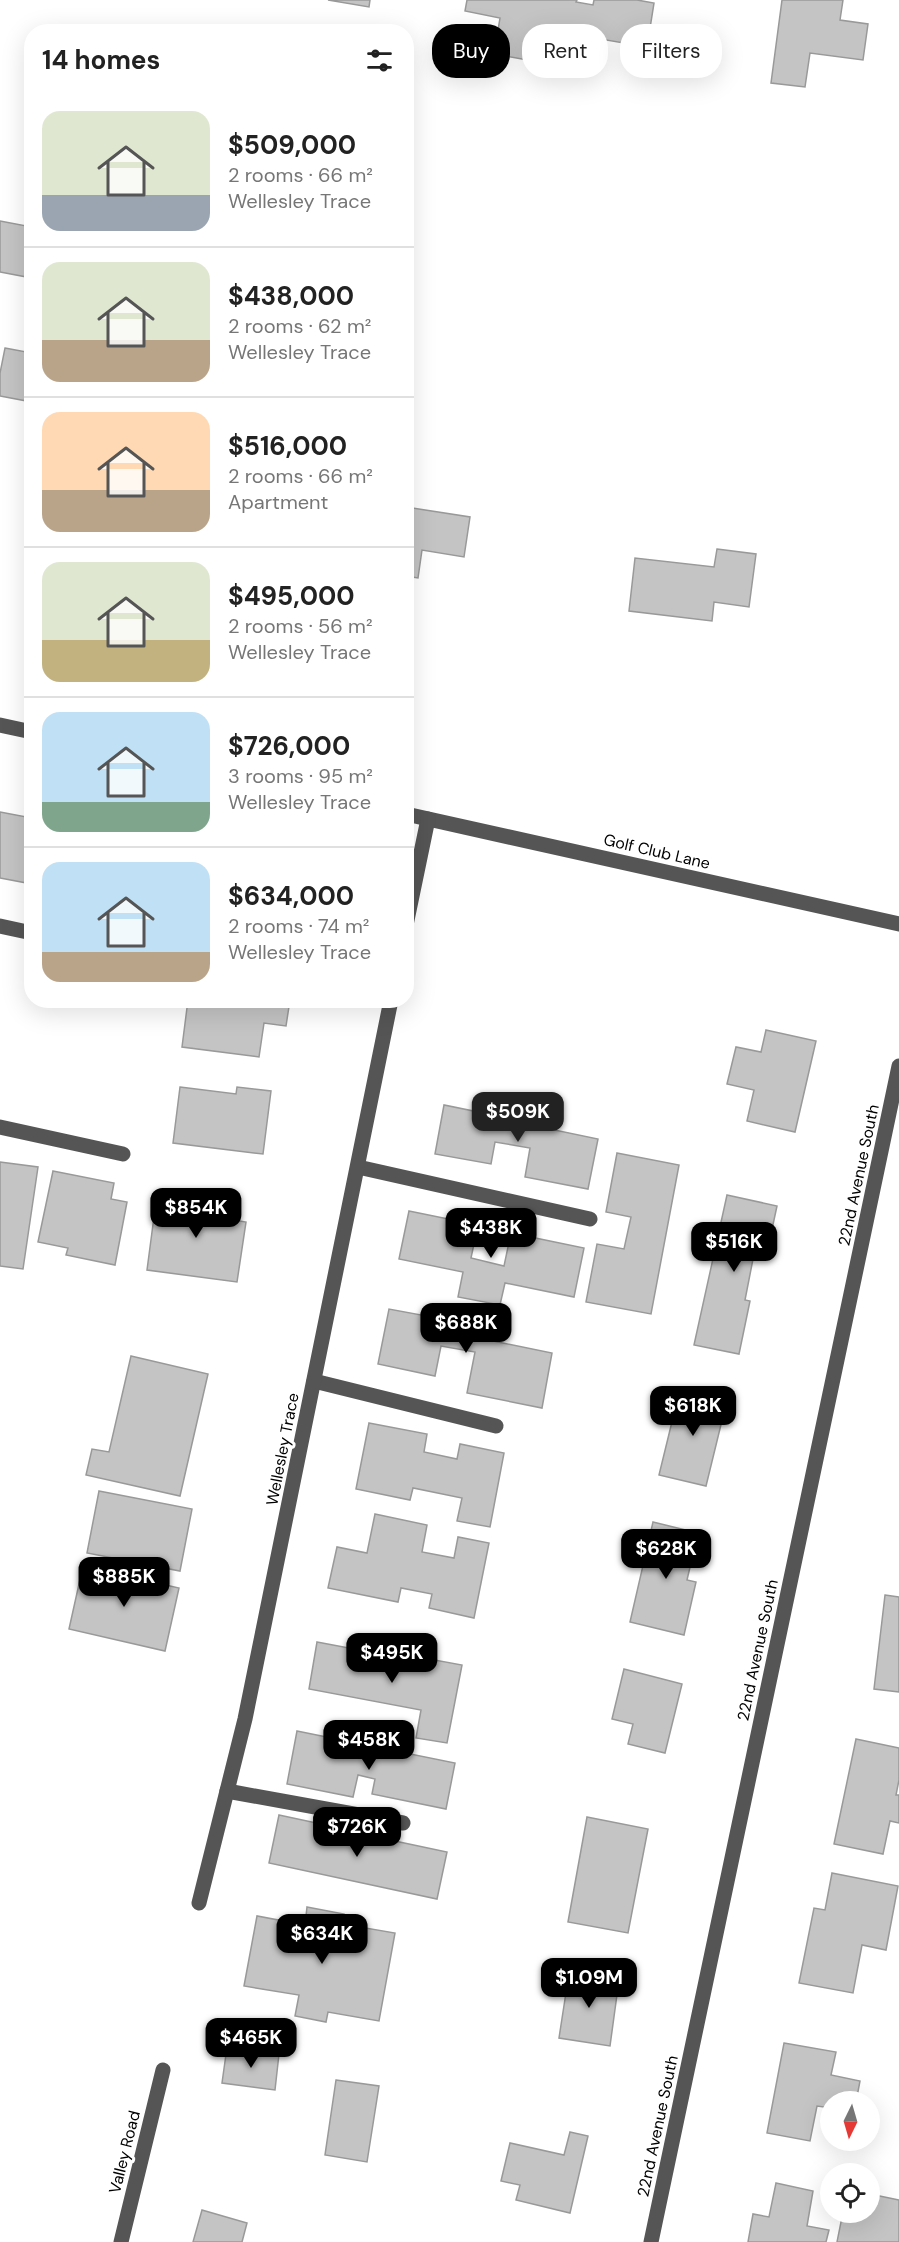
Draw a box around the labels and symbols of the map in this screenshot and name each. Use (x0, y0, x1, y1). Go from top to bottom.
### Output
street label: Golf Club Lane (602, 829, 712, 874)
pin: $509K (476, 1092, 560, 1143)
street label: 22nd Avenue South (833, 1103, 884, 1248)
pin: $854K (154, 1188, 238, 1239)
pin: $438K (449, 1208, 533, 1259)
pin: $516K (692, 1222, 776, 1273)
pin: $688K (424, 1303, 508, 1354)
pin: $618K (651, 1386, 735, 1437)
street label: Wellesley Trace (261, 1391, 304, 1507)
pin: $628K (624, 1529, 708, 1580)
pin: $885K (82, 1557, 166, 1608)
street label: 22nd Avenue South (732, 1578, 783, 1723)
pin: $495K (350, 1633, 434, 1684)
pin: $458K (327, 1720, 411, 1771)
pin: $726K (315, 1807, 399, 1858)
pin: $634K (280, 1914, 364, 1965)
pin: $1.09M (540, 1958, 638, 2009)
pin: $465K (209, 2018, 293, 2069)
street label: 22nd Avenue South (632, 2054, 683, 2199)
north arrow (820, 2091, 880, 2151)
street label: Valley Road (104, 2108, 145, 2196)

